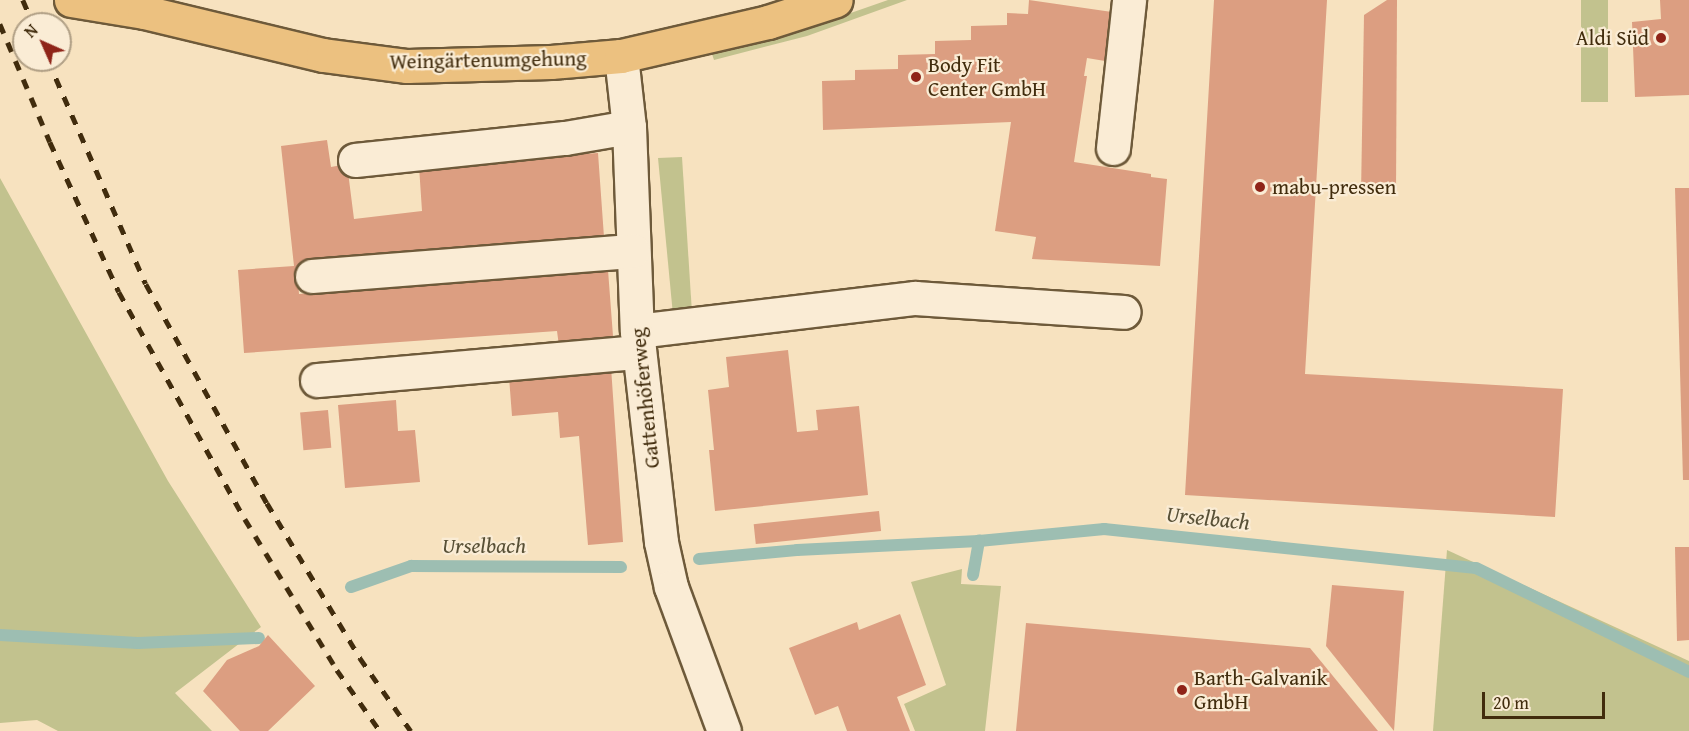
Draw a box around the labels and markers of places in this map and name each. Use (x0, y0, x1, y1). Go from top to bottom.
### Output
place label: Aldi Süd (1576, 25, 1649, 51)
marker: Aldi Süd (1654, 31, 1668, 45)
place label: Body Fit Center GmbH (928, 52, 1046, 102)
marker: Body Fit Center GmbH (909, 70, 923, 84)
place label: mabu-pressen (1272, 174, 1396, 200)
marker: mabu-pressen (1253, 180, 1267, 194)
place label: Barth-Galvanik GmbH (1194, 665, 1327, 715)
marker: Barth-Galvanik GmbH (1175, 683, 1189, 697)

